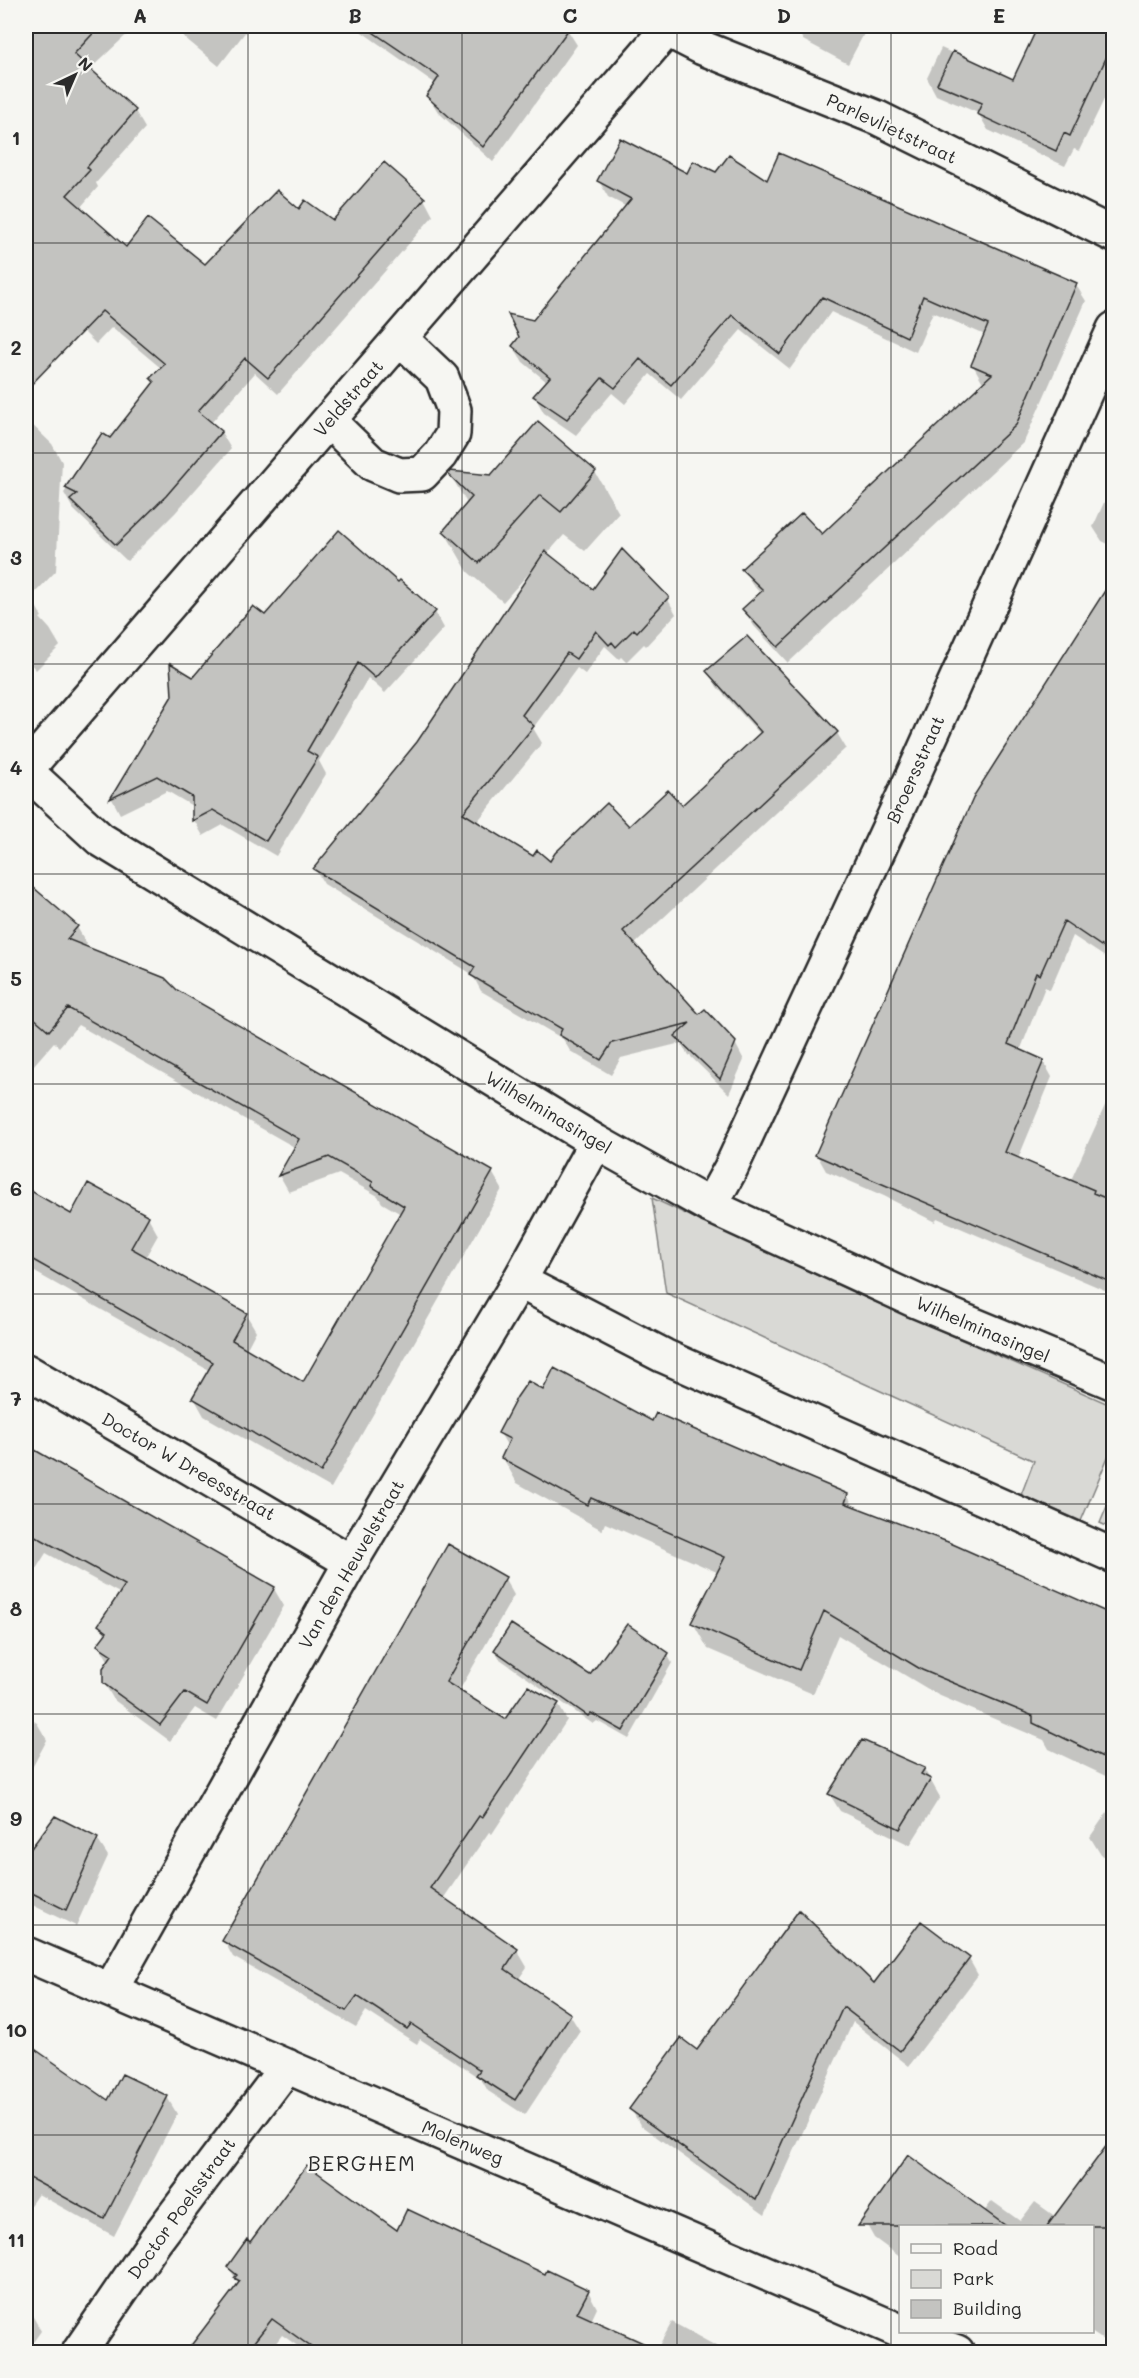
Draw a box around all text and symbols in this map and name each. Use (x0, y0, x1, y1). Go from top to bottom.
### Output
text: A (133, 2, 147, 28)
text: B (348, 2, 362, 28)
text: C (563, 2, 578, 28)
text: D (777, 2, 791, 28)
text: E (993, 2, 1005, 28)
north arrow (45, 45, 105, 105)
text: N (74, 52, 97, 76)
street label: Parlevlietstraat (823, 87, 961, 169)
text: 1 (12, 124, 20, 150)
text: 2 (10, 334, 22, 360)
street label: Veldstraat (308, 354, 388, 442)
text: 3 (10, 544, 22, 570)
street label: Broersstraat (880, 711, 950, 827)
text: 4 (10, 754, 23, 780)
text: 5 (10, 965, 22, 991)
street label: Wilhelminasingel (482, 1065, 616, 1159)
text: 6 (10, 1175, 22, 1201)
street label: Wilhelminasingel (912, 1290, 1054, 1368)
text: 7 (10, 1385, 22, 1411)
street label: Doctor W Dreesstraat (98, 1406, 280, 1526)
street label: Van den Heuvelstraat (293, 1475, 409, 1653)
text: 8 (10, 1595, 22, 1621)
text: 9 (10, 1805, 22, 1831)
text: 10 (5, 2016, 27, 2042)
street label: Molenweg (419, 2114, 507, 2170)
street label: Doctor Poelsstraat (122, 2133, 240, 2283)
district label: BERGHEM (308, 2149, 416, 2176)
legend (899, 2225, 1094, 2333)
text: 11 (7, 2226, 25, 2252)
text: Road (953, 2236, 998, 2260)
text: Park (953, 2266, 994, 2290)
text: Building (953, 2296, 1021, 2320)

